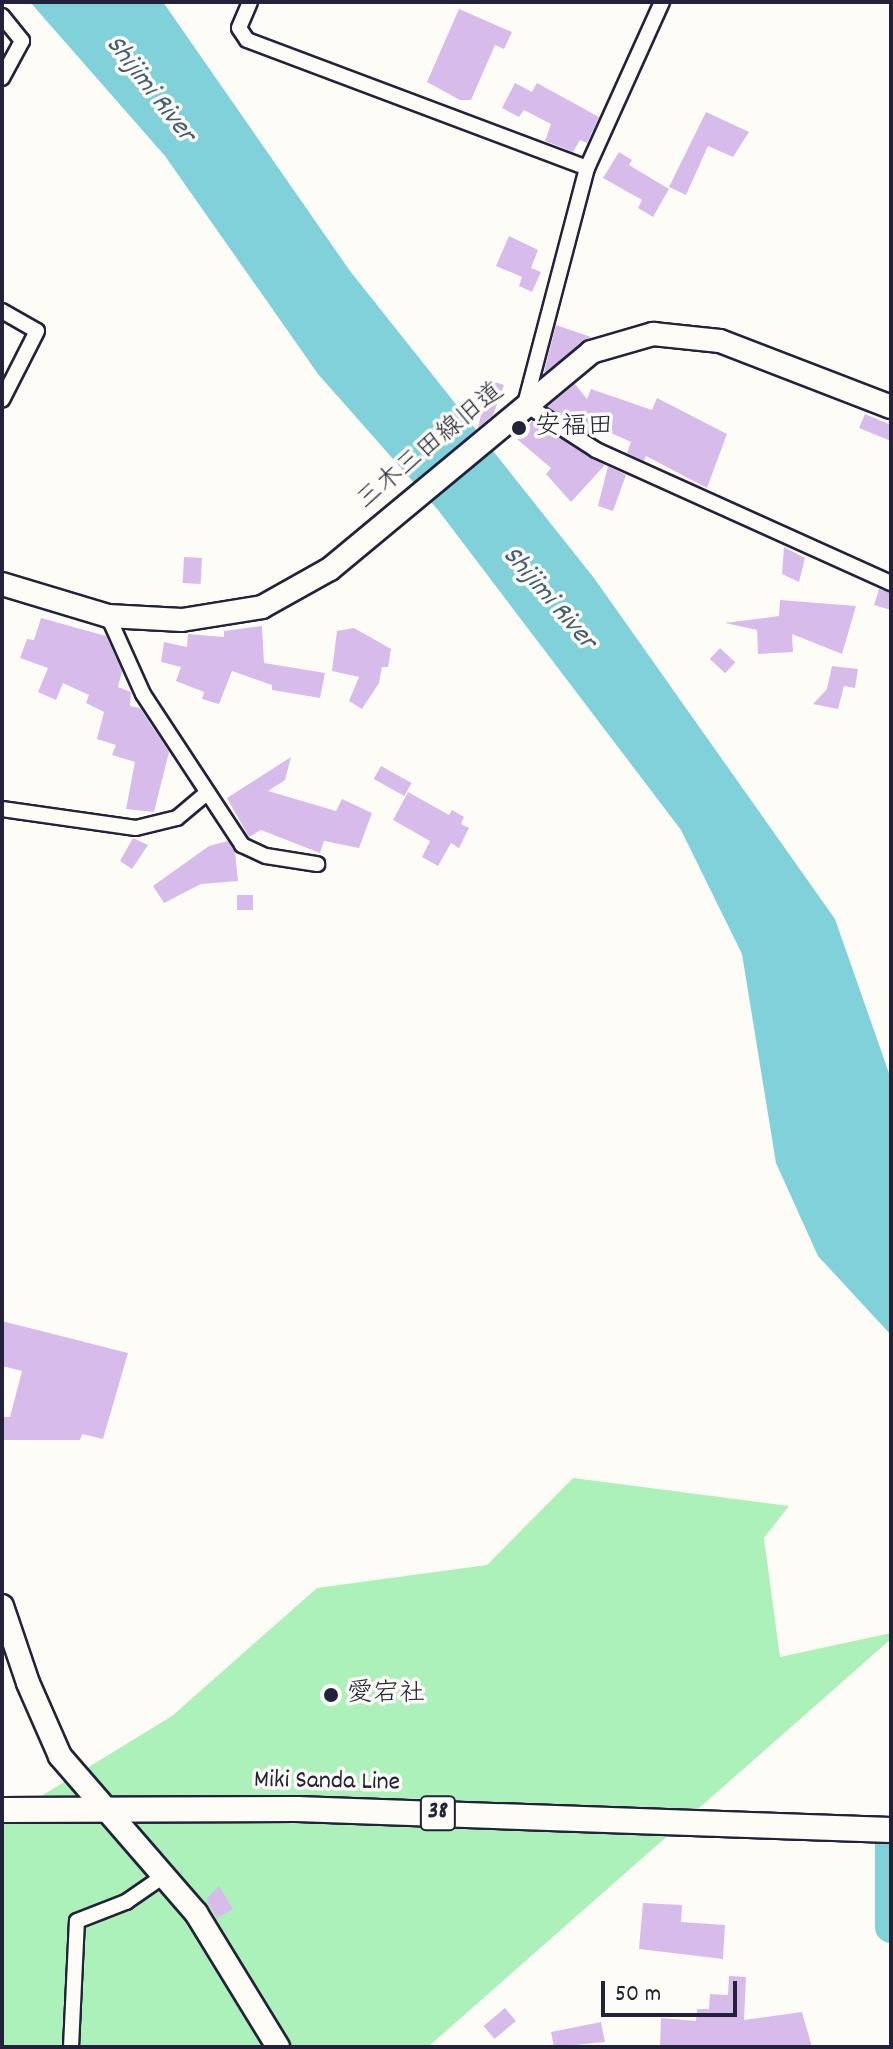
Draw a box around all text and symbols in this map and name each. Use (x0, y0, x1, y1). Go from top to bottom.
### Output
water label: Shijimi River (97, 30, 201, 150)
street label: 三木三田線旧道 (351, 377, 511, 517)
place label: 安福田 (535, 412, 613, 444)
marker: 安福田 (510, 419, 528, 437)
water label: Shijimi River (494, 540, 602, 658)
place label: 愛宕社 (347, 1679, 425, 1711)
marker: 愛宕社 (322, 1686, 340, 1704)
street label: Miki Sanda Line (254, 1765, 400, 1799)
road number: 38 (418, 1793, 458, 1833)
scale bar (605, 1965, 741, 2015)
text: 50 m (615, 1978, 661, 2012)

